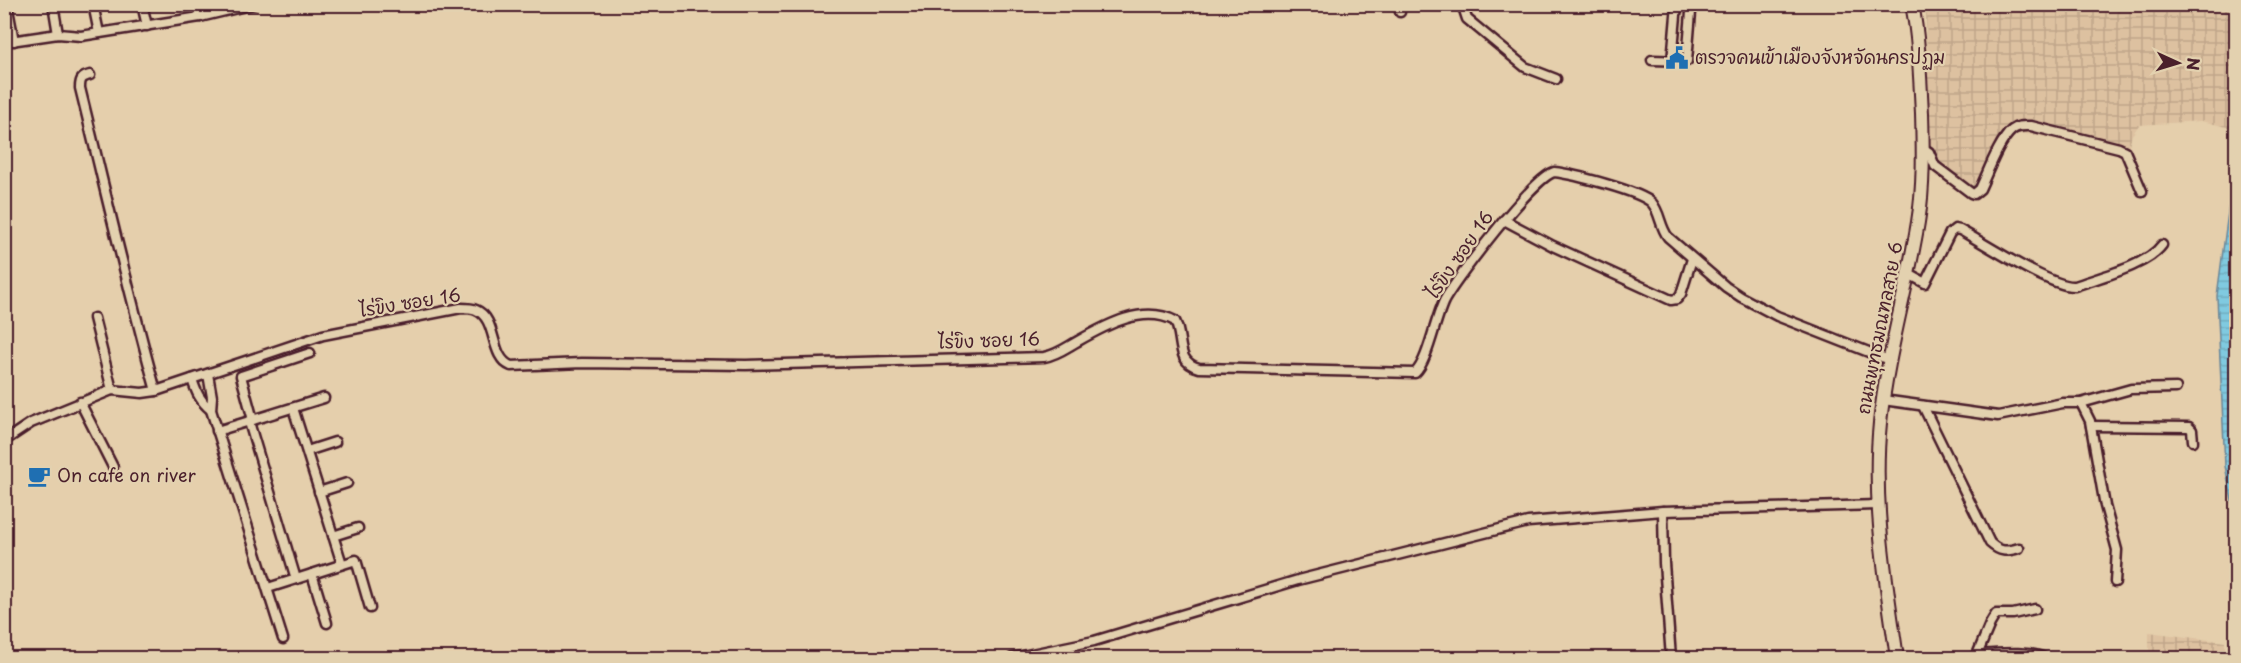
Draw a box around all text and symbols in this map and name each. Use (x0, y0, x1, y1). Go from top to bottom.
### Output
north arrow (2148, 33, 2208, 93)
place label: ตรวจคนเข้าเมืองจังหจัดนครปฏม (1695, 43, 1945, 70)
public building icon: ตรวจคนเข้าเมืองจังหจัดนครปฏม (1664, 45, 1690, 71)
text: N (2182, 57, 2206, 71)
street label: ไร่ขิง ซอย 16 (1418, 205, 1499, 305)
street label: ถนนพุทธมณฑลสาย 6 (1849, 239, 1910, 417)
street label: ไร่ขิง ซอย 16 (356, 280, 462, 323)
street label: ไร่ขิง ซอย 16 (936, 324, 1040, 355)
place label: On cafe on river (57, 461, 197, 488)
cafe icon: On cafe on river (26, 463, 52, 489)

